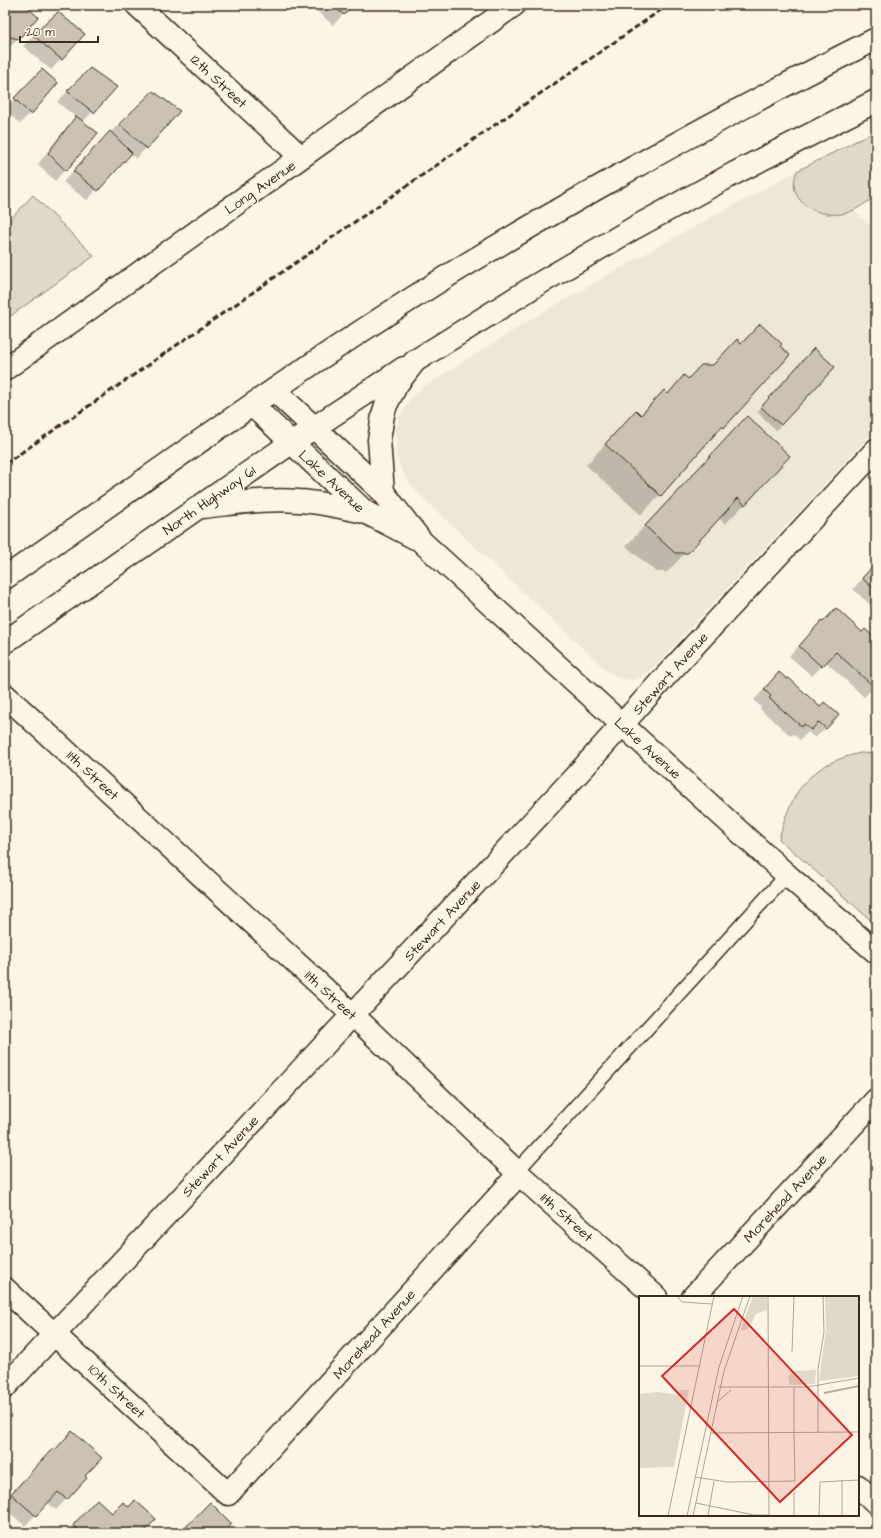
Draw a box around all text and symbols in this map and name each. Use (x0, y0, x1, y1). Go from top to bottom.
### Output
scale bar (20, 18, 98, 44)
text: 20 m (26, 24, 55, 41)
street label: 12th Street (185, 50, 251, 114)
street label: Long Avenue (221, 156, 301, 220)
street label: Lake Avenue (294, 446, 369, 518)
street label: North Highway 61 (159, 461, 260, 540)
street label: Stewart Avenue (628, 628, 714, 719)
street label: Lake Avenue (609, 713, 686, 785)
street label: 11th Street (62, 746, 123, 805)
street label: Stewart Avenue (400, 875, 486, 966)
street label: 11th Street (300, 966, 361, 1025)
street label: Stewart Avenue (178, 1111, 264, 1202)
street label: Morehead Avenue (739, 1150, 832, 1247)
street label: 11th Street (535, 1189, 597, 1247)
street label: Morehead Avenue (329, 1285, 421, 1384)
inset map (639, 1296, 859, 1516)
street label: 10th Street (83, 1360, 150, 1424)

